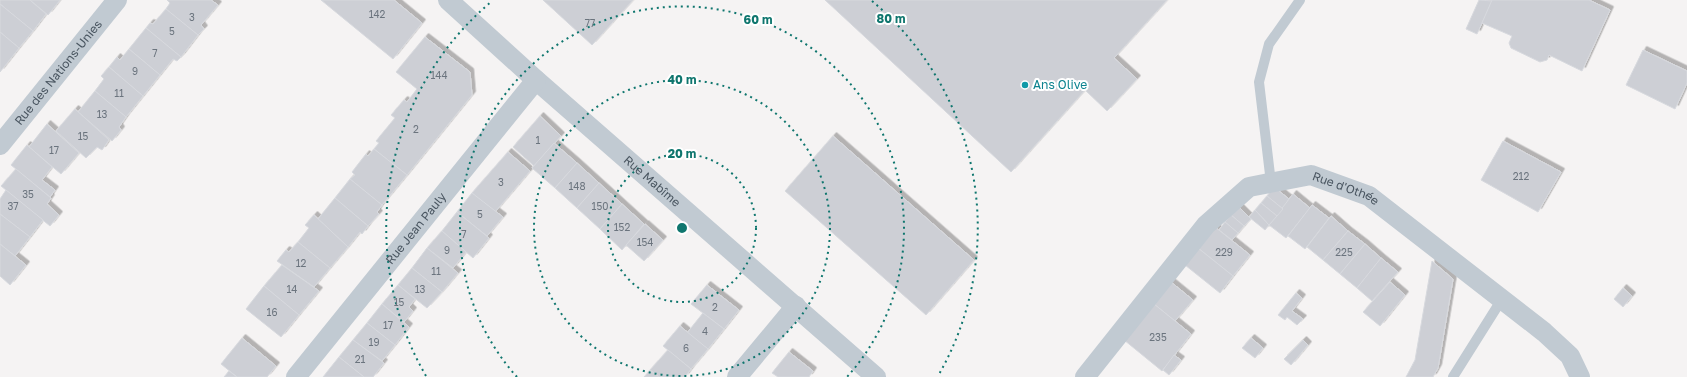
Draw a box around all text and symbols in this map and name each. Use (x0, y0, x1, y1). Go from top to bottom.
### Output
house number: 142 (369, 8, 386, 20)
house number: 3 (189, 11, 195, 23)
text: 80 m (877, 11, 905, 26)
text: 60 m (744, 12, 772, 27)
street label: Rue des Nations-Unies (11, 17, 105, 128)
house number: 77 (585, 17, 595, 29)
house number: 5 (169, 25, 175, 37)
house number: 7 (152, 47, 158, 59)
house number: 9 (132, 65, 138, 77)
house number: 144 (430, 69, 448, 81)
text: 40 m (668, 72, 696, 87)
place label: Ans Olive (1033, 77, 1087, 92)
marker: Ans Olive (1020, 80, 1030, 90)
house number: 11 (114, 87, 124, 99)
house number: 13 (97, 108, 107, 120)
house number: 2 (413, 123, 419, 135)
house number: 15 (78, 130, 89, 142)
house number: 1 (536, 134, 541, 146)
house number: 17 (49, 144, 59, 156)
text: 20 m (668, 146, 696, 161)
street label: Rue Mabîme (621, 152, 684, 210)
street label: Rue d'Othée (1311, 168, 1382, 208)
house number: 212 (1513, 170, 1529, 182)
house number: 3 (498, 176, 504, 188)
house number: 148 (568, 180, 586, 192)
house number: 35 (22, 188, 34, 200)
street label: Rue Jean Pauly (382, 189, 449, 267)
house number: 37 (7, 200, 19, 212)
house number: 150 (592, 200, 608, 212)
house number: 5 (477, 208, 483, 220)
house number: 152 (614, 221, 630, 233)
centre of rings (675, 221, 689, 235)
house number: 7 (461, 228, 467, 240)
house number: 154 (637, 236, 653, 248)
house number: 9 (444, 244, 450, 256)
house number: 229 (1215, 246, 1233, 258)
house number: 225 (1335, 246, 1353, 258)
house number: 12 (296, 257, 307, 269)
house number: 11 (431, 265, 441, 277)
house number: 14 (287, 283, 297, 295)
house number: 13 (415, 283, 425, 295)
house number: 15 (394, 296, 405, 308)
house number: 2 (712, 301, 718, 313)
house number: 16 (267, 306, 277, 318)
house number: 17 (383, 319, 393, 331)
house number: 4 (702, 325, 708, 337)
house number: 235 (1149, 331, 1167, 343)
house number: 19 (369, 336, 379, 348)
house number: 6 (683, 342, 689, 354)
house number: 21 (355, 353, 365, 365)

